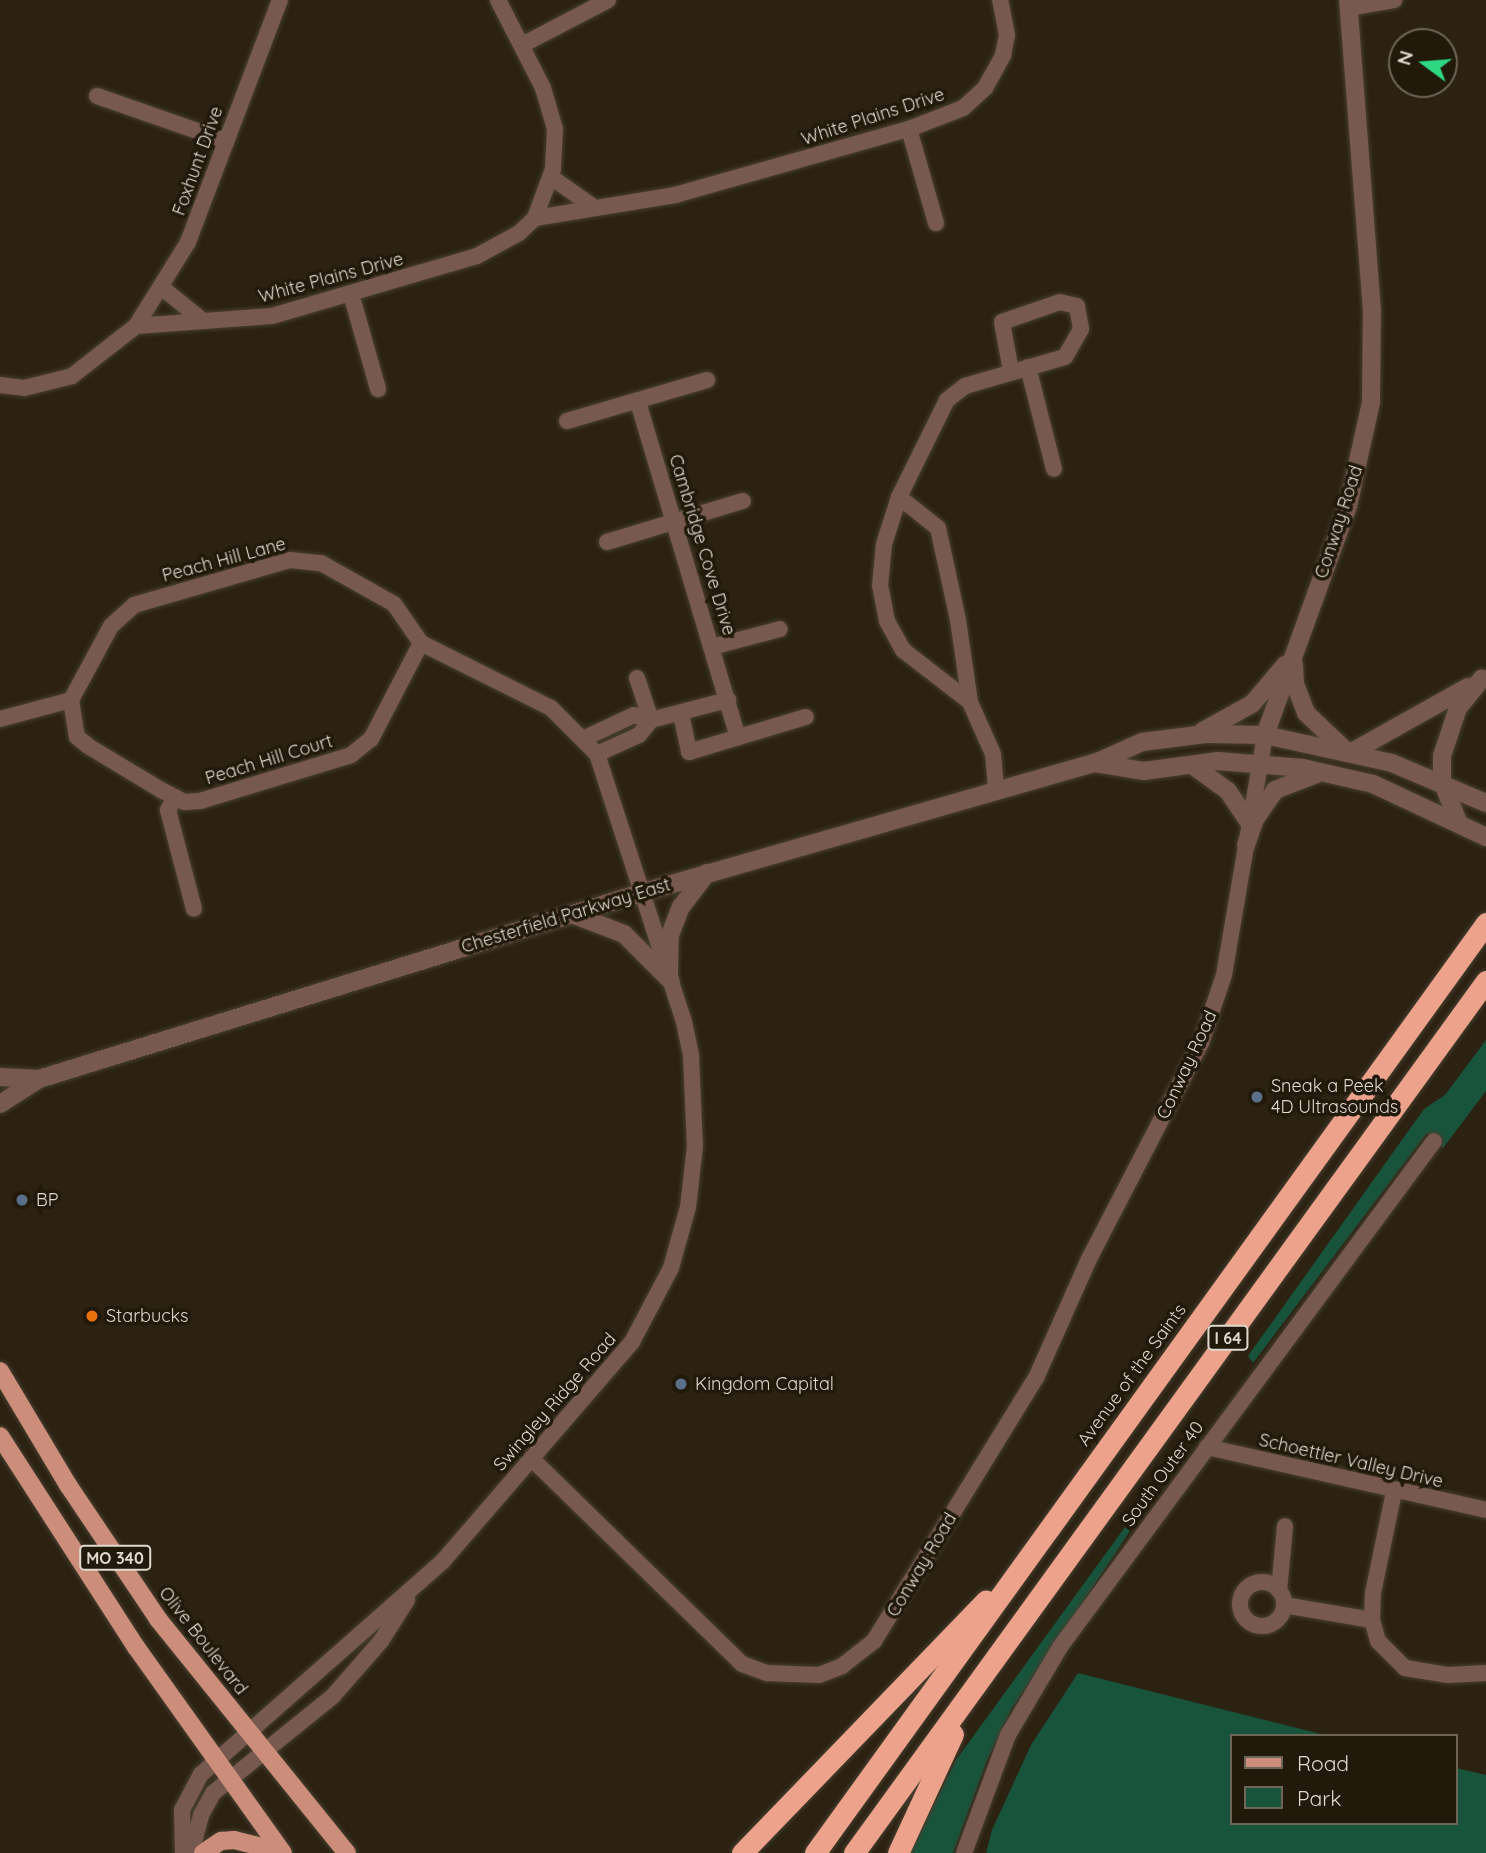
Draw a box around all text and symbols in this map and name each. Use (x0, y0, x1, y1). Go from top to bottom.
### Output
north arrow (1388, 28, 1458, 98)
text: N (1391, 48, 1418, 68)
street label: White Plains Drive (799, 84, 947, 150)
street label: Foxhunt Drive (168, 104, 228, 218)
street label: White Plains Drive (256, 248, 406, 308)
street label: Cambridge Cove Drive (664, 452, 740, 638)
street label: Conway Road (1311, 463, 1367, 581)
street label: Peach Hill Lane (160, 533, 288, 587)
street label: Peach Hill Court (203, 730, 335, 790)
street label: Chesterfield Parkway East (459, 874, 673, 958)
street label: Conway Road (1152, 1007, 1222, 1123)
place label: Sneak a Peek 4D Ultrasounds (1271, 1076, 1398, 1118)
marker: Sneak a Peek 4D Ultrasounds (1249, 1089, 1265, 1105)
place label: BP (36, 1189, 58, 1211)
marker: BP (14, 1192, 30, 1208)
street label: Avenue of the Saints (1073, 1300, 1191, 1450)
place label: Starbucks (106, 1305, 189, 1327)
marker: Starbucks (84, 1308, 100, 1324)
road number: I 64 (1207, 1326, 1249, 1350)
street label: Swingley Ridge Road (489, 1329, 621, 1475)
place label: Kingdom Capital (695, 1373, 834, 1395)
marker: Kingdom Capital (673, 1376, 689, 1392)
street label: South Outer 40 (1118, 1417, 1208, 1531)
street label: Schoettler Valley Drive (1257, 1429, 1445, 1493)
street label: Conway Road (883, 1509, 961, 1621)
road number: MO 340 (78, 1546, 152, 1570)
street label: Olive Boulevard (154, 1583, 252, 1699)
legend (1230, 1734, 1458, 1825)
text: Road (1297, 1750, 1349, 1776)
text: Park (1297, 1785, 1341, 1811)

